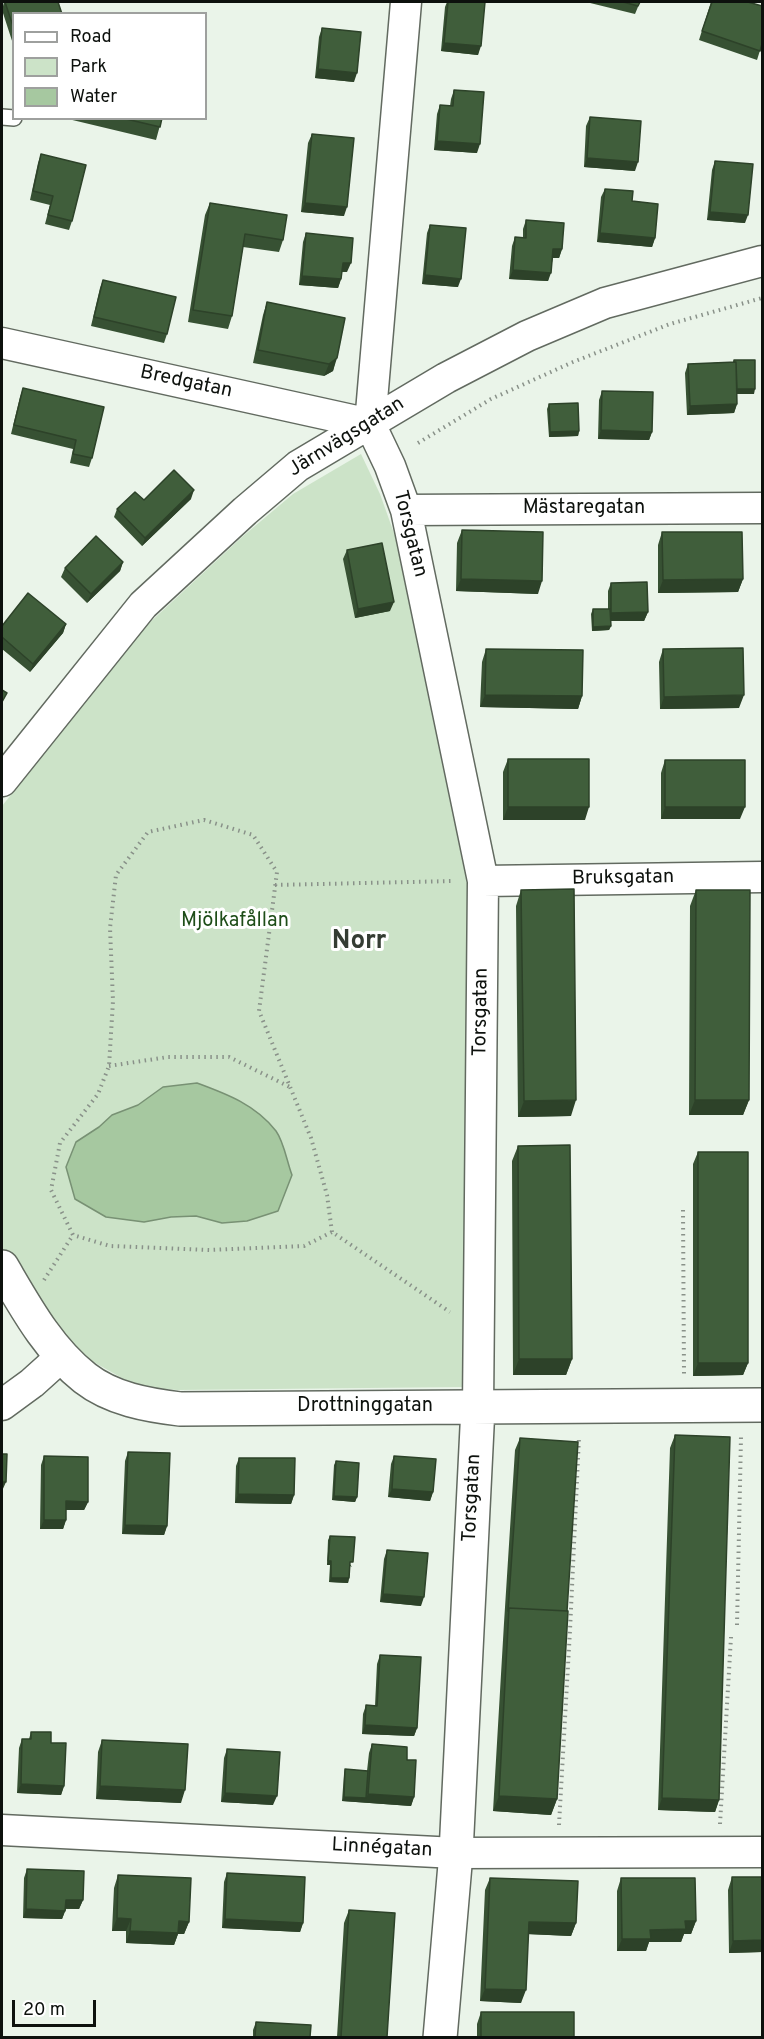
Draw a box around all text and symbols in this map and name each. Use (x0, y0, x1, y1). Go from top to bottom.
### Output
legend (12, 12, 207, 120)
text: Road (70, 26, 112, 49)
text: Park (70, 56, 107, 79)
text: Water (70, 86, 117, 109)
street label: Bredgatan (138, 362, 234, 404)
street label: Järnvägsgatan (285, 393, 409, 483)
street label: Torsgatan (387, 488, 431, 580)
street label: Mästaregatan (523, 497, 645, 521)
street label: Bruksgatan (572, 866, 674, 892)
park label: Mjölkafållan (181, 910, 289, 934)
district label: Norr (332, 927, 386, 959)
street label: Torsgatan (469, 967, 495, 1057)
street label: Drottninggatan (297, 1395, 433, 1419)
street label: Torsgatan (459, 1453, 487, 1543)
street label: Linnégatan (331, 1834, 433, 1864)
scale bar (15, 1988, 99, 2026)
text: 20 m (23, 1999, 65, 2022)

